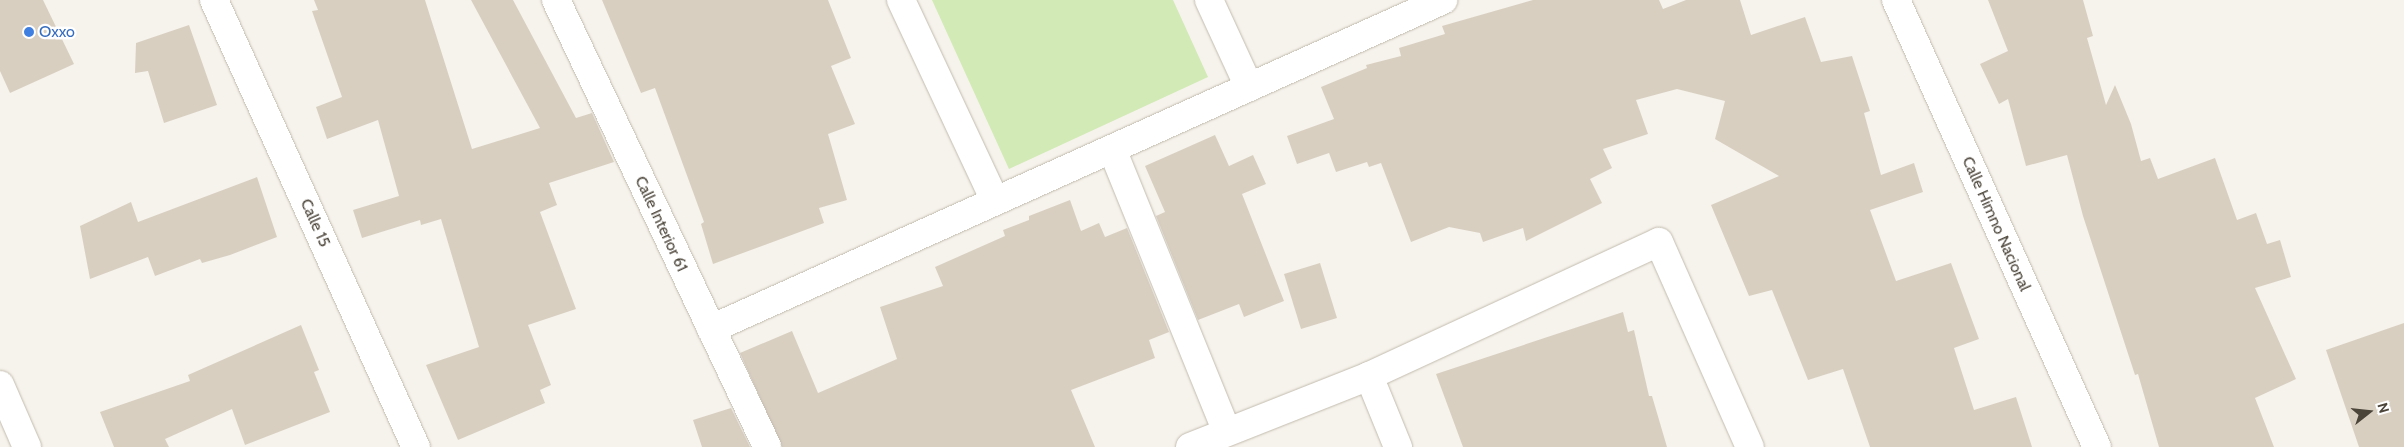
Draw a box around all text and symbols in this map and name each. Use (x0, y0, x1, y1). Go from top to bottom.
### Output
place label: Oxxo (39, 22, 75, 42)
marker: Oxxo (23, 26, 35, 38)
street label: Calle Himno Nacional (1958, 154, 2034, 294)
street label: Calle Interior 61 (631, 173, 691, 275)
street label: Calle 15 (296, 196, 334, 250)
north arrow (2344, 387, 2394, 437)
text: N (2373, 401, 2393, 415)

